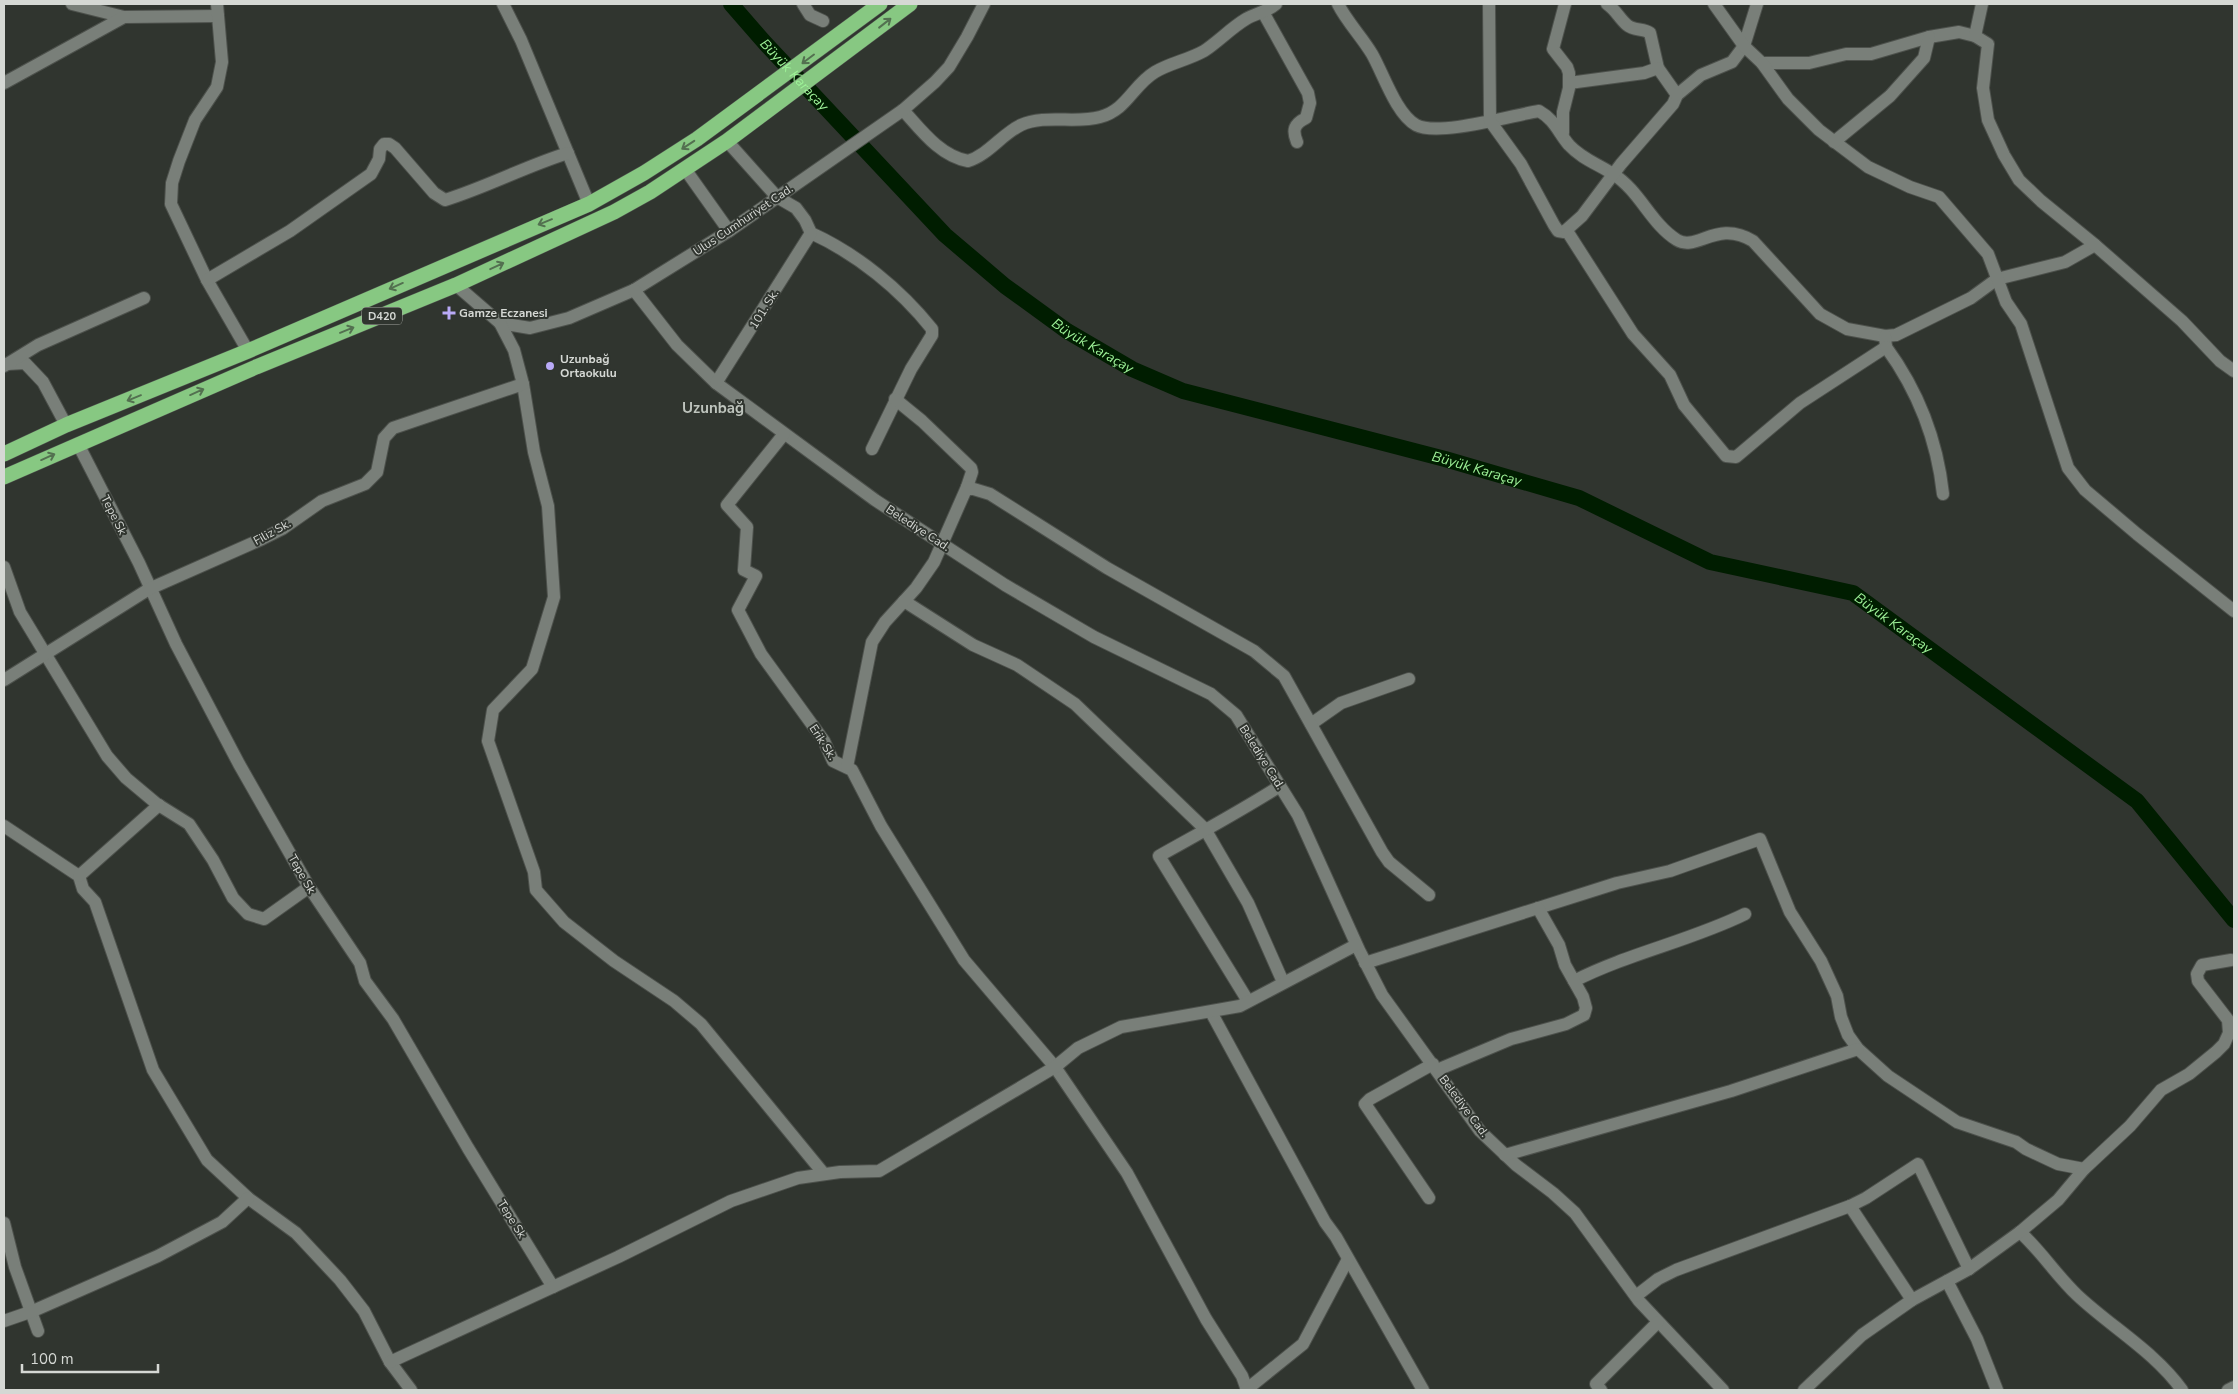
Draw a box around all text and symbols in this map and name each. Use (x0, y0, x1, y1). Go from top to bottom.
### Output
one-way arrow (878, 18, 892, 28)
water label: Büyük Karaçay (756, 35, 833, 116)
one-way arrow (801, 54, 815, 64)
one-way arrow (681, 140, 695, 150)
street label: Ulus Cumhuriyet Cad. (690, 181, 796, 259)
one-way arrow (538, 217, 553, 227)
one-way arrow (489, 261, 504, 271)
one-way arrow (389, 281, 404, 291)
street label: 101. Sk. (746, 286, 782, 332)
place label: Gamze Eczanesi (459, 305, 548, 321)
marker: Gamze Eczanesi (443, 307, 455, 319)
road number: D420 (362, 308, 402, 324)
water label: Büyük Karaçay (1048, 314, 1138, 378)
one-way arrow (339, 324, 354, 334)
place label: Uzunbağ Ortaokulu (560, 351, 617, 381)
marker: Uzunbağ Ortaokulu (544, 360, 556, 372)
one-way arrow (189, 387, 204, 397)
one-way arrow (127, 394, 142, 403)
district label: Uzunbağ (682, 398, 744, 418)
water label: Büyük Karaçay (1430, 447, 1525, 491)
one-way arrow (40, 452, 55, 462)
street label: Tepe Sk (97, 492, 131, 538)
street label: Belediye Cad. (883, 501, 953, 555)
street label: Filiz Sk. (250, 515, 294, 549)
water label: Büyük Karaçay (1851, 588, 1937, 659)
street label: Erik Sk. (806, 721, 840, 763)
street label: Belediye Cad. (1236, 722, 1288, 792)
street label: Tepe Sk (284, 852, 320, 897)
street label: Belediye Cad. (1435, 1072, 1493, 1140)
street label: Tepe Sk (494, 1197, 531, 1242)
scale bar (22, 1342, 159, 1374)
text: 100 m (30, 1349, 74, 1369)

